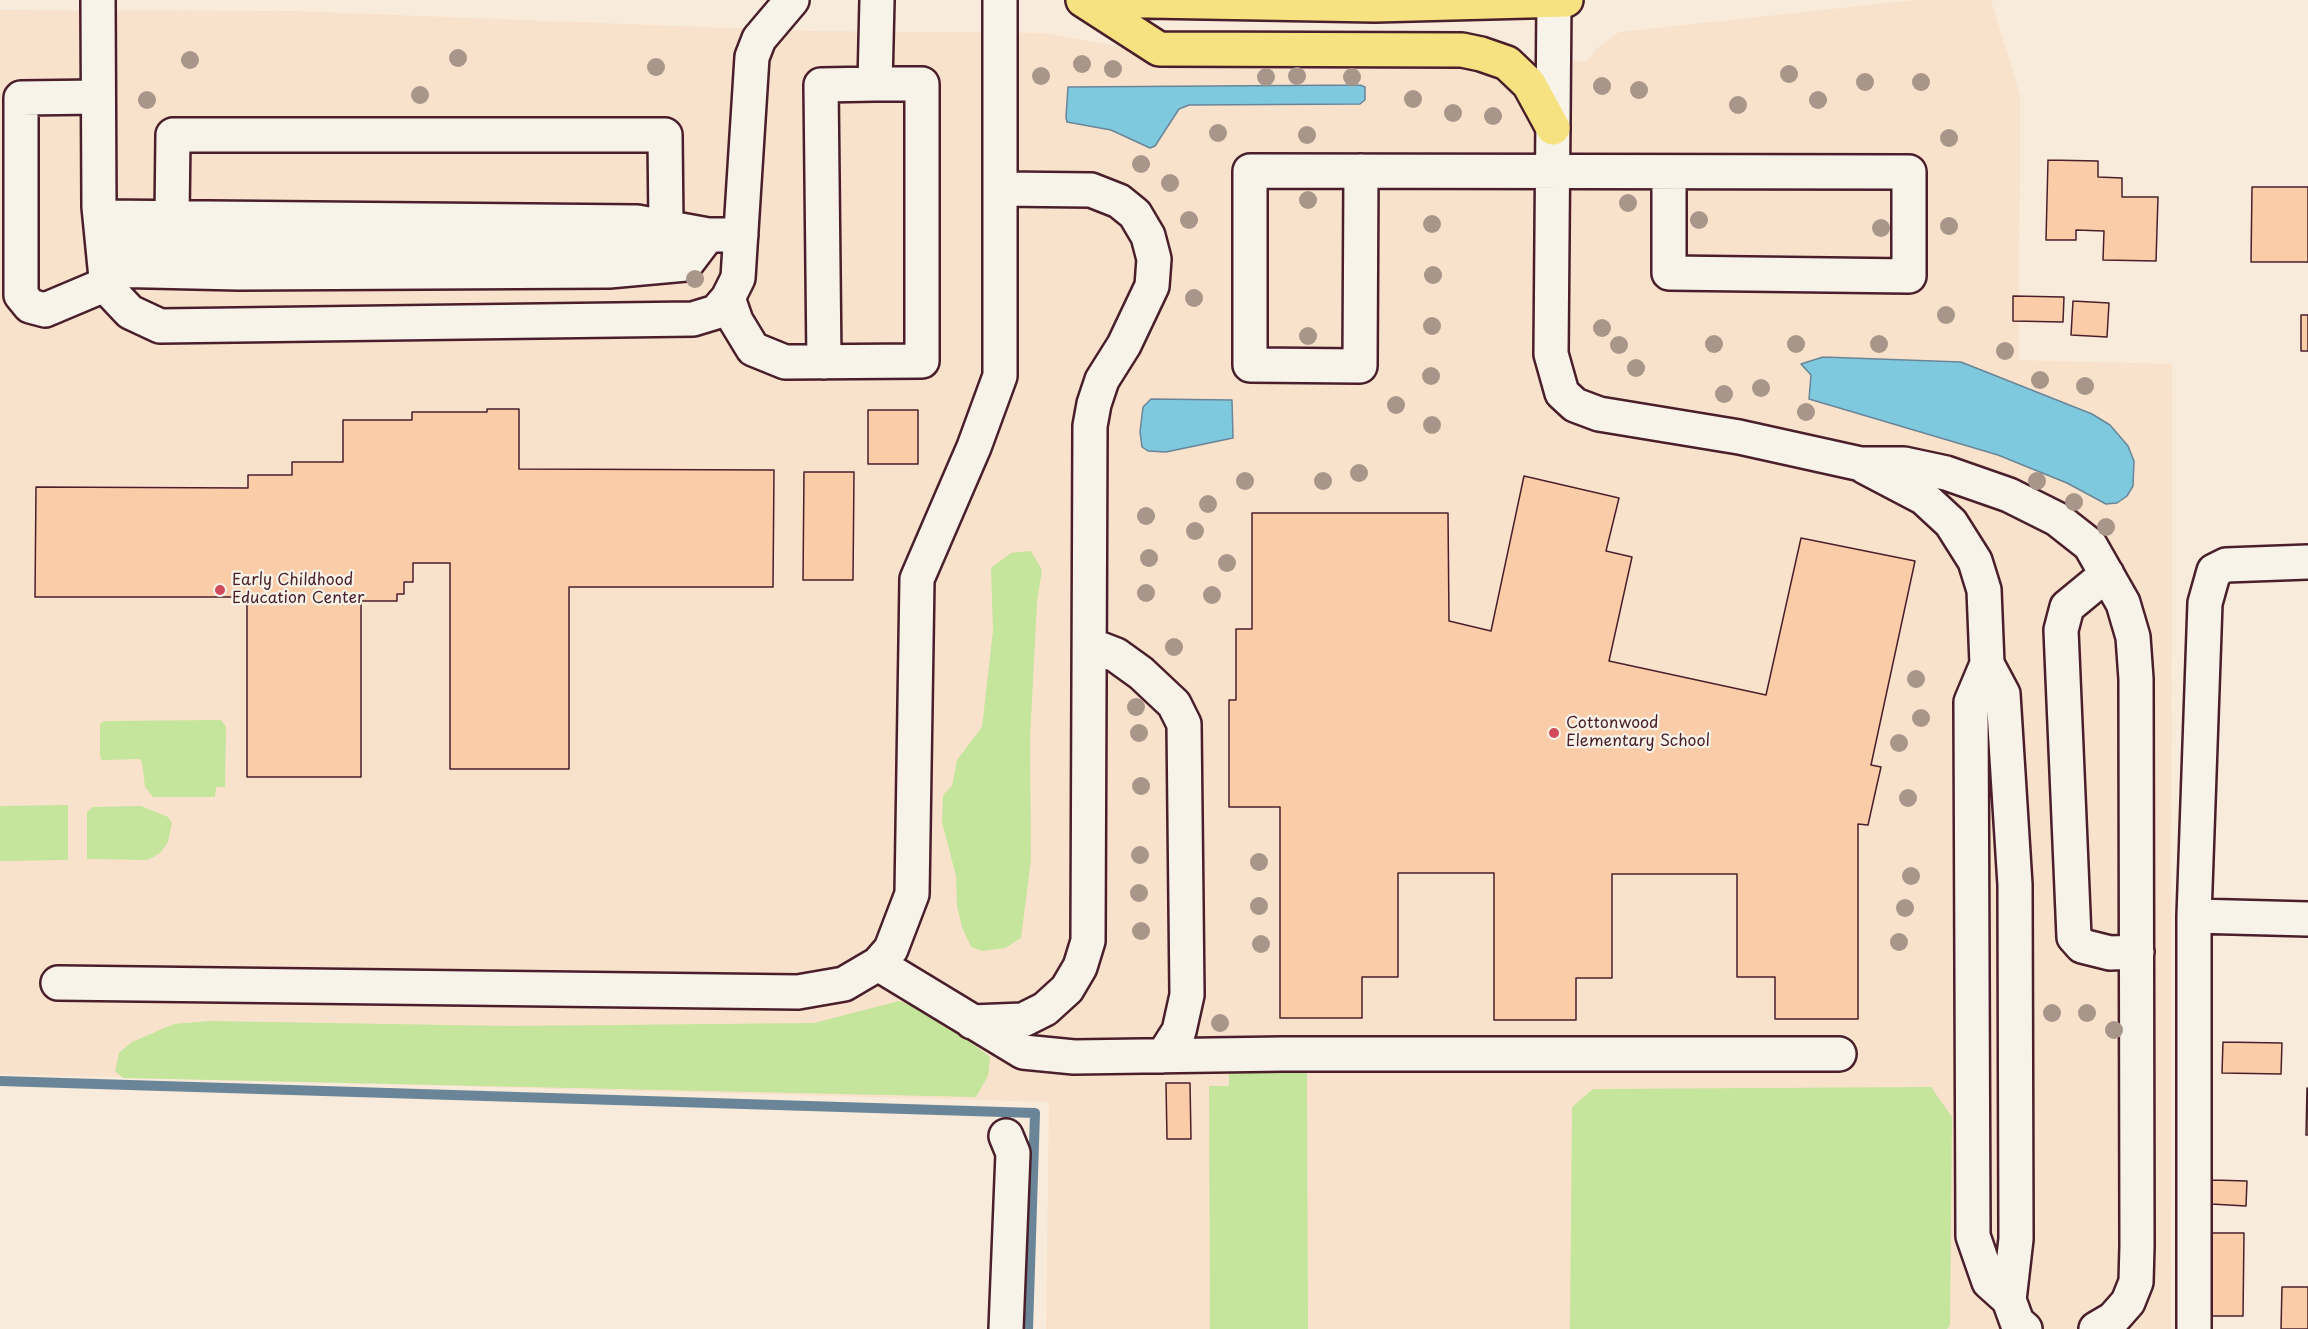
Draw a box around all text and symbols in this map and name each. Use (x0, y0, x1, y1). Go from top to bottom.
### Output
place label: Early Childhood Education Center (232, 571, 364, 609)
marker: Early Childhood Education Center (213, 583, 227, 597)
place label: Cottonwood Elementary School (1566, 714, 1710, 752)
marker: Cottonwood Elementary School (1547, 726, 1561, 740)

